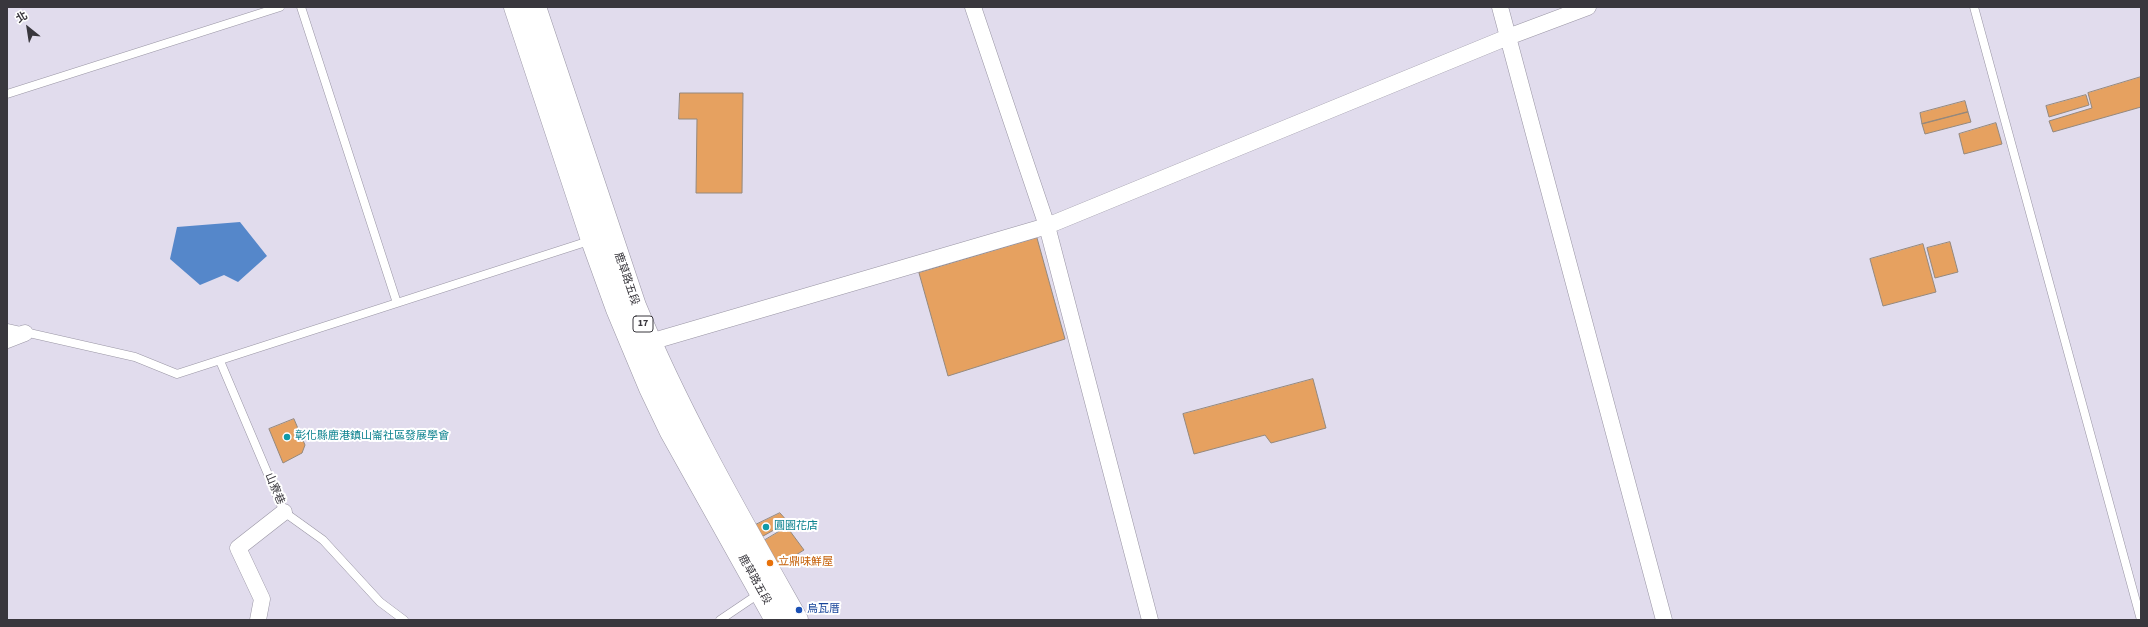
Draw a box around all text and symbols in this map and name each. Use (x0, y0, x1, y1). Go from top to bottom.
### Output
north arrow (8, 8, 48, 48)
text: 北 (13, 8, 30, 26)
street label: 鹿草路五段 (611, 251, 641, 307)
road number: 17 (633, 316, 653, 332)
place label: 彰化縣鹿港鎮山崙社區發展學會 (295, 430, 449, 444)
marker: 彰化縣鹿港鎮山崙社區發展學會 (282, 432, 292, 442)
street label: 山寮巷 (261, 471, 287, 507)
place label: 圓園花店 (774, 520, 818, 534)
marker: 圓園花店 (761, 522, 771, 532)
street label: 鹿草路五段 (735, 553, 773, 607)
place label: 立鼎味鮮屋 (778, 556, 833, 570)
marker: 立鼎味鮮屋 (765, 558, 775, 568)
place label: 烏瓦厝 (807, 603, 840, 617)
marker: 烏瓦厝 (794, 605, 804, 615)

